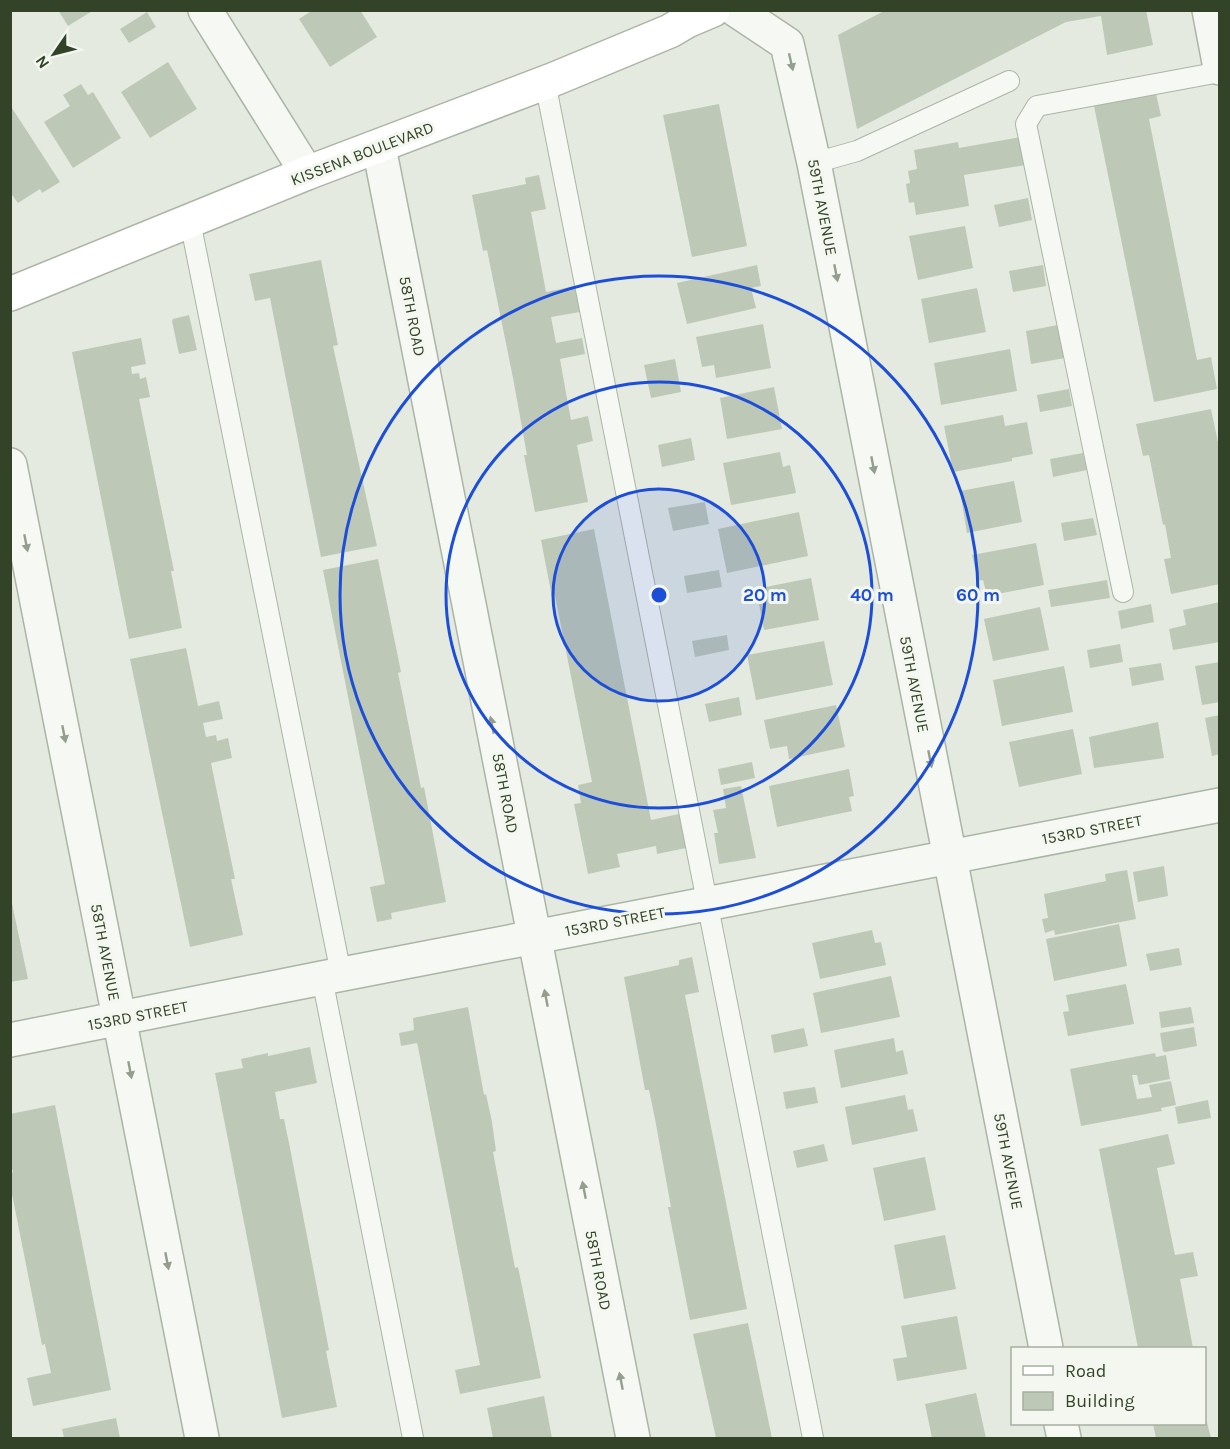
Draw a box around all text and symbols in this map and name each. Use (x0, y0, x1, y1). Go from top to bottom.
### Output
north arrow (24, 24, 84, 84)
text: N (31, 52, 53, 72)
one-way arrow (787, 53, 796, 72)
street label: KISSENA BOULEVARD (288, 117, 436, 190)
street label: 59TH AVENUE (804, 157, 841, 257)
one-way arrow (832, 264, 841, 283)
street label: 58TH ROAD (395, 274, 430, 358)
one-way arrow (869, 455, 878, 474)
one-way arrow (22, 534, 31, 553)
text: 20 m (743, 584, 787, 606)
text: 40 m (850, 584, 894, 606)
text: 60 m (956, 584, 1000, 606)
centre of rings (649, 585, 669, 605)
street label: 59TH AVENUE (896, 634, 933, 734)
one-way arrow (487, 715, 496, 734)
one-way arrow (59, 725, 69, 744)
one-way arrow (926, 750, 935, 769)
street label: 58TH ROAD (488, 751, 523, 835)
street label: 153RD STREET (1041, 810, 1144, 848)
street label: 58TH AVENUE (87, 902, 124, 1002)
street label: 153RD STREET (564, 902, 667, 940)
one-way arrow (541, 989, 550, 1008)
street label: 153RD STREET (87, 996, 190, 1034)
one-way arrow (126, 1061, 135, 1080)
street label: 59TH AVENUE (990, 1111, 1027, 1211)
one-way arrow (579, 1180, 588, 1199)
street label: 58TH ROAD (581, 1228, 616, 1312)
one-way arrow (163, 1252, 172, 1271)
legend (1011, 1347, 1206, 1425)
text: Road (1065, 1360, 1106, 1382)
one-way arrow (616, 1371, 625, 1390)
text: Building (1065, 1390, 1135, 1412)

